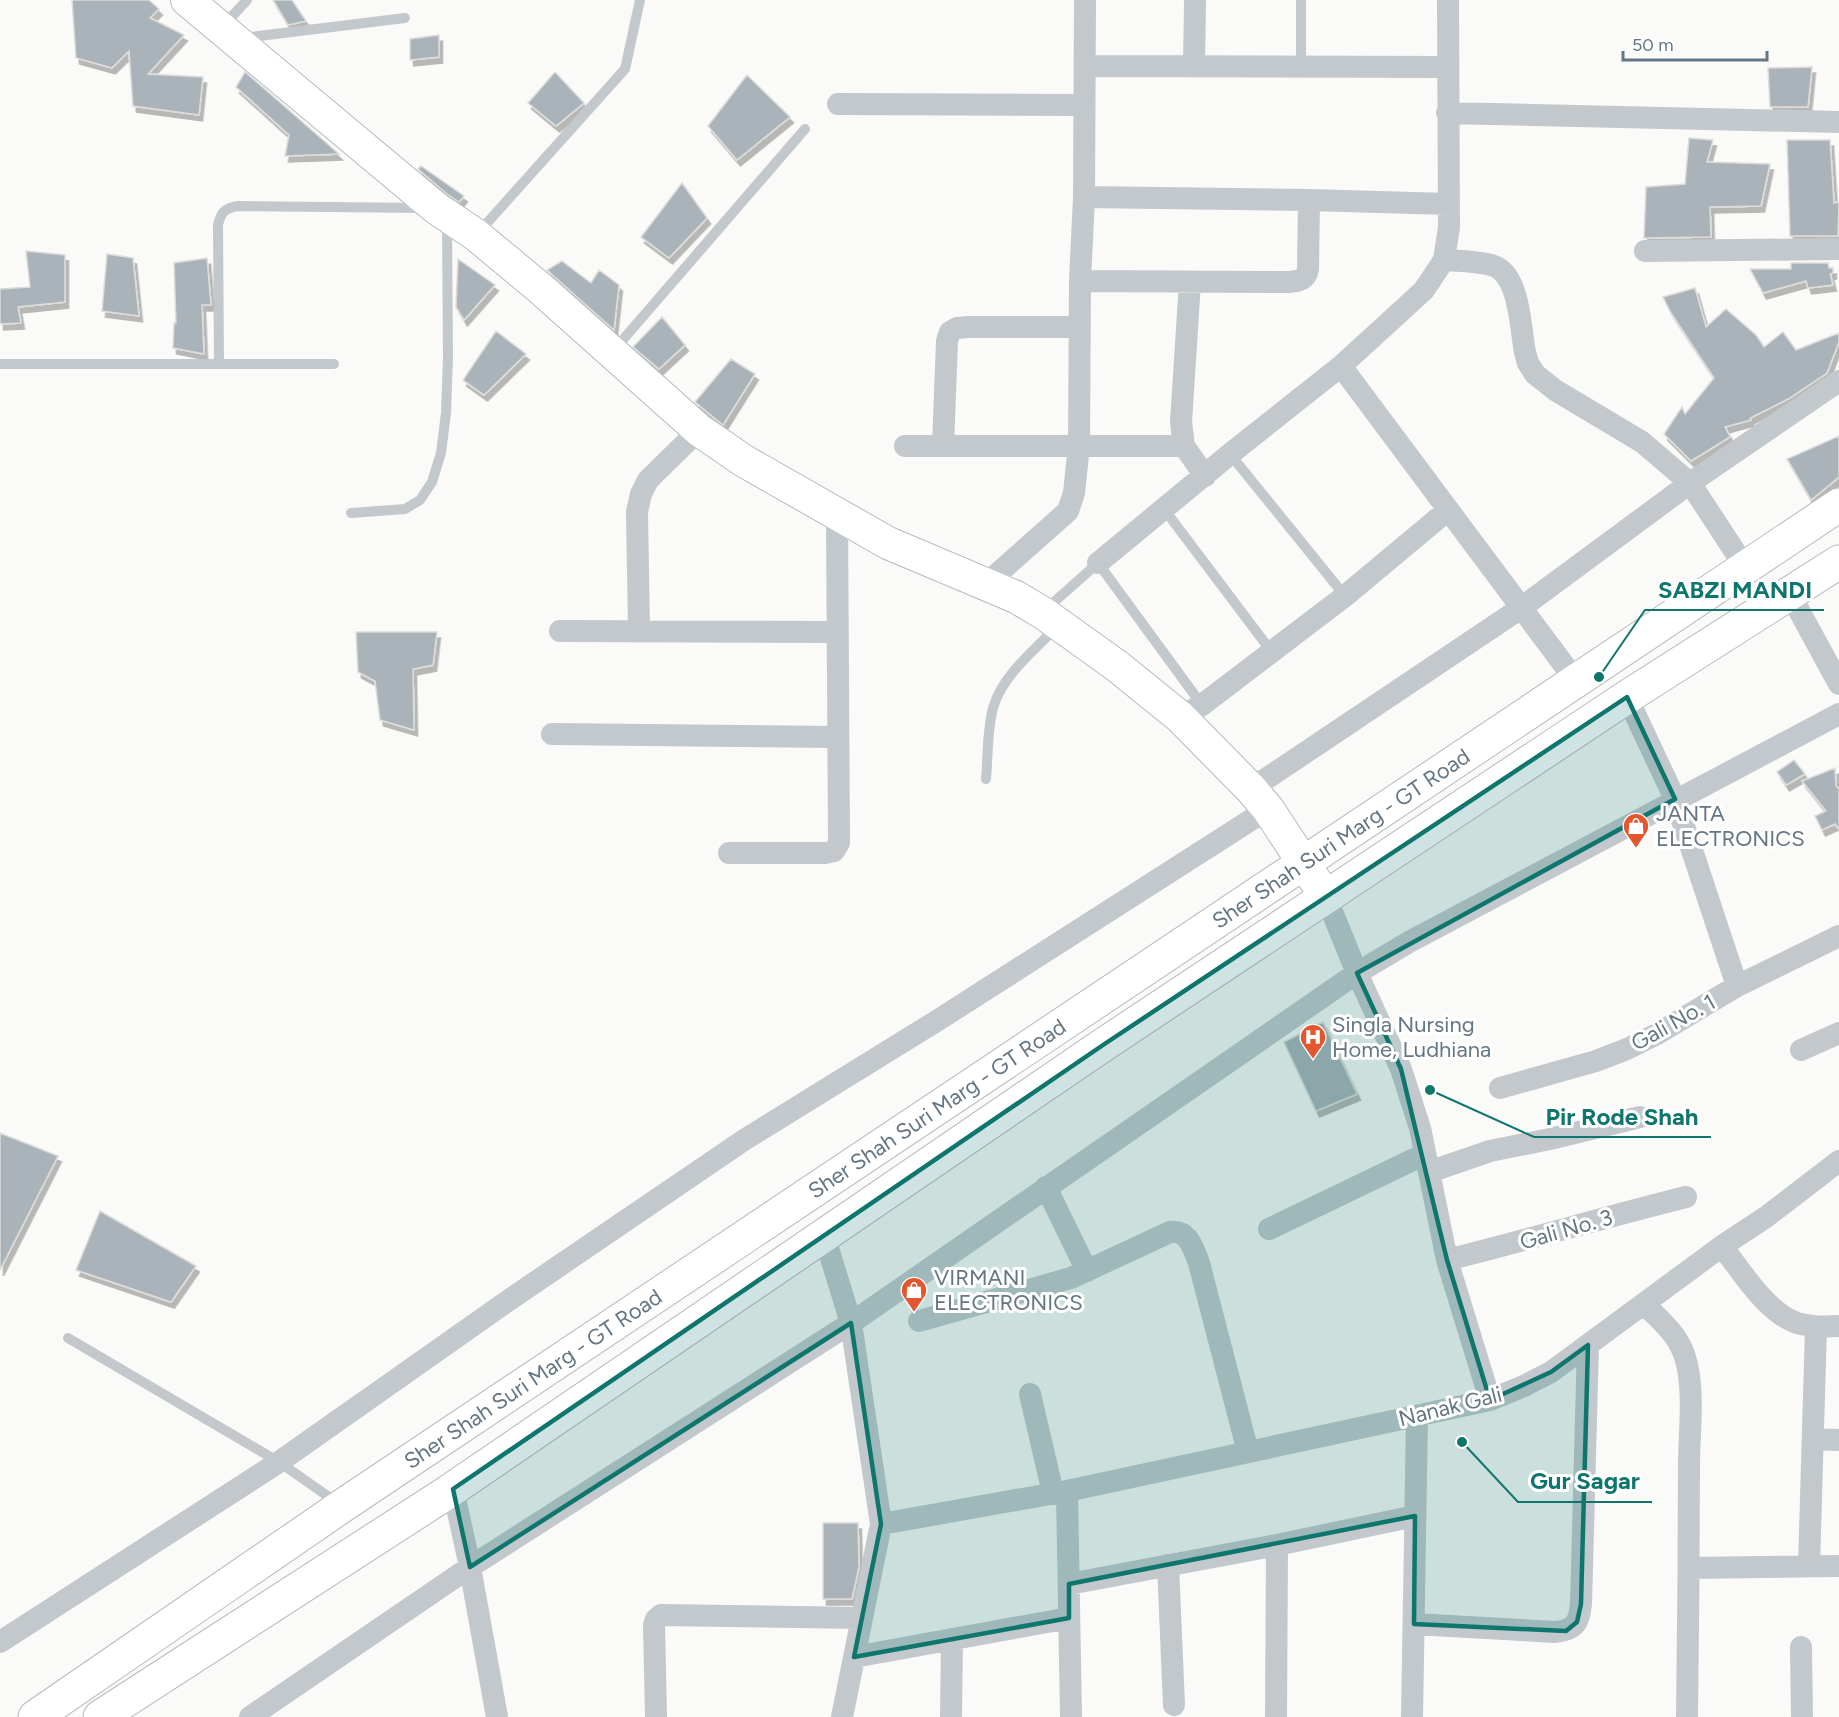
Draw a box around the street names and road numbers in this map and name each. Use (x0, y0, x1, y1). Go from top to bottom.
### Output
street label: Sher Shah Suri Marg - GT Road (1207, 743, 1475, 934)
street label: Gali No. 1 (1626, 988, 1720, 1057)
street label: Sher Shah Suri Marg - GT Road (803, 1013, 1071, 1205)
street label: Gali No. 3 (1517, 1203, 1616, 1256)
street label: Sher Shah Suri Marg - GT Road (399, 1283, 667, 1475)
street label: Nanak Gali (1396, 1381, 1505, 1432)

